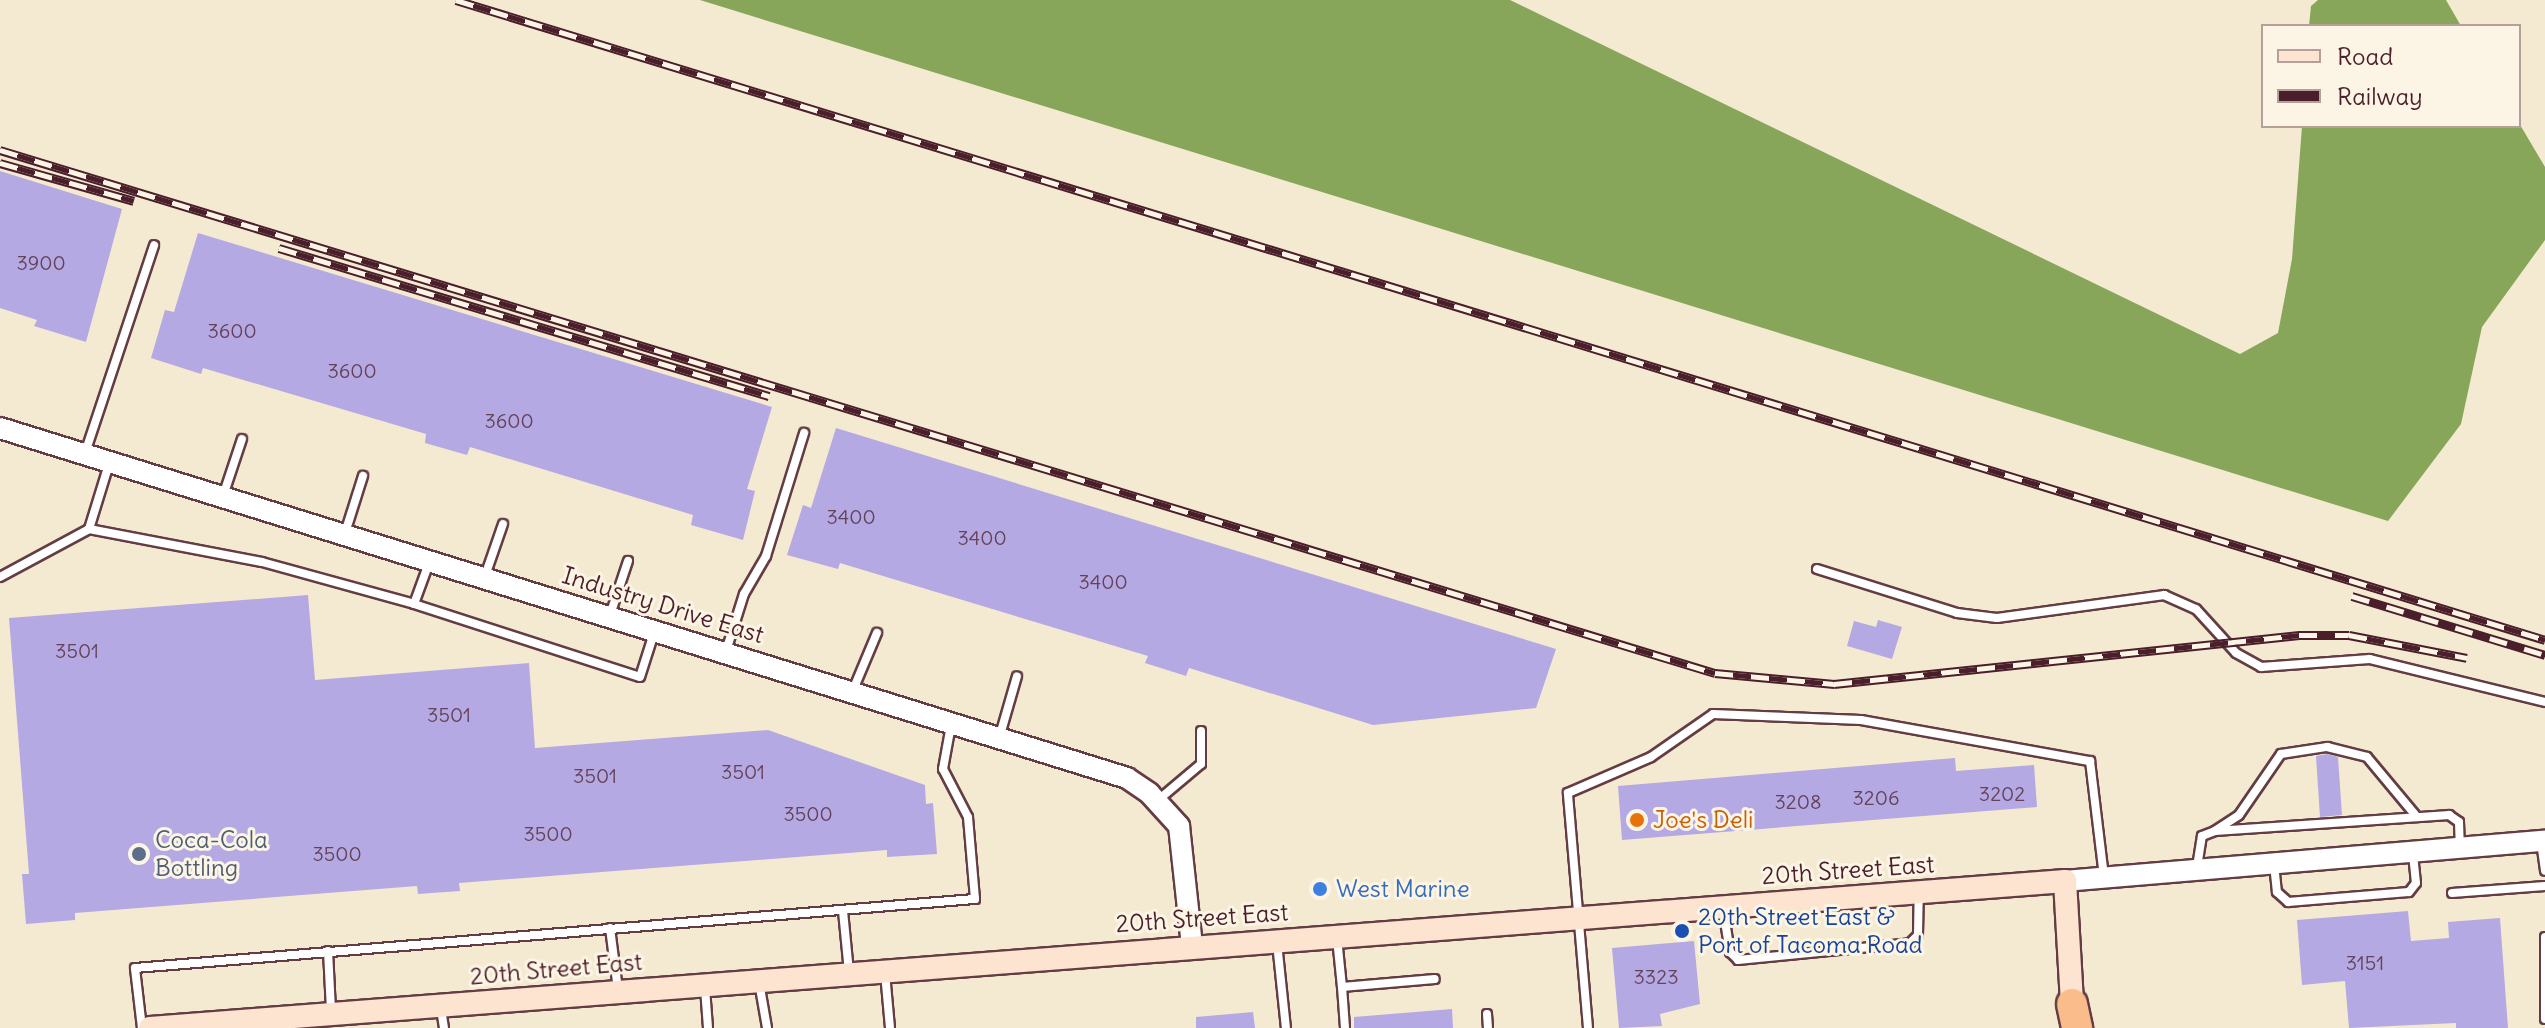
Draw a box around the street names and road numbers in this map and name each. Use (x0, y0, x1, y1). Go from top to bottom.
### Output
street label: Industry Drive East (559, 561, 767, 649)
street label: 20th Street East (1761, 850, 1935, 890)
street label: 20th Street East (1115, 898, 1289, 938)
street label: 20th Street East (469, 947, 643, 991)

